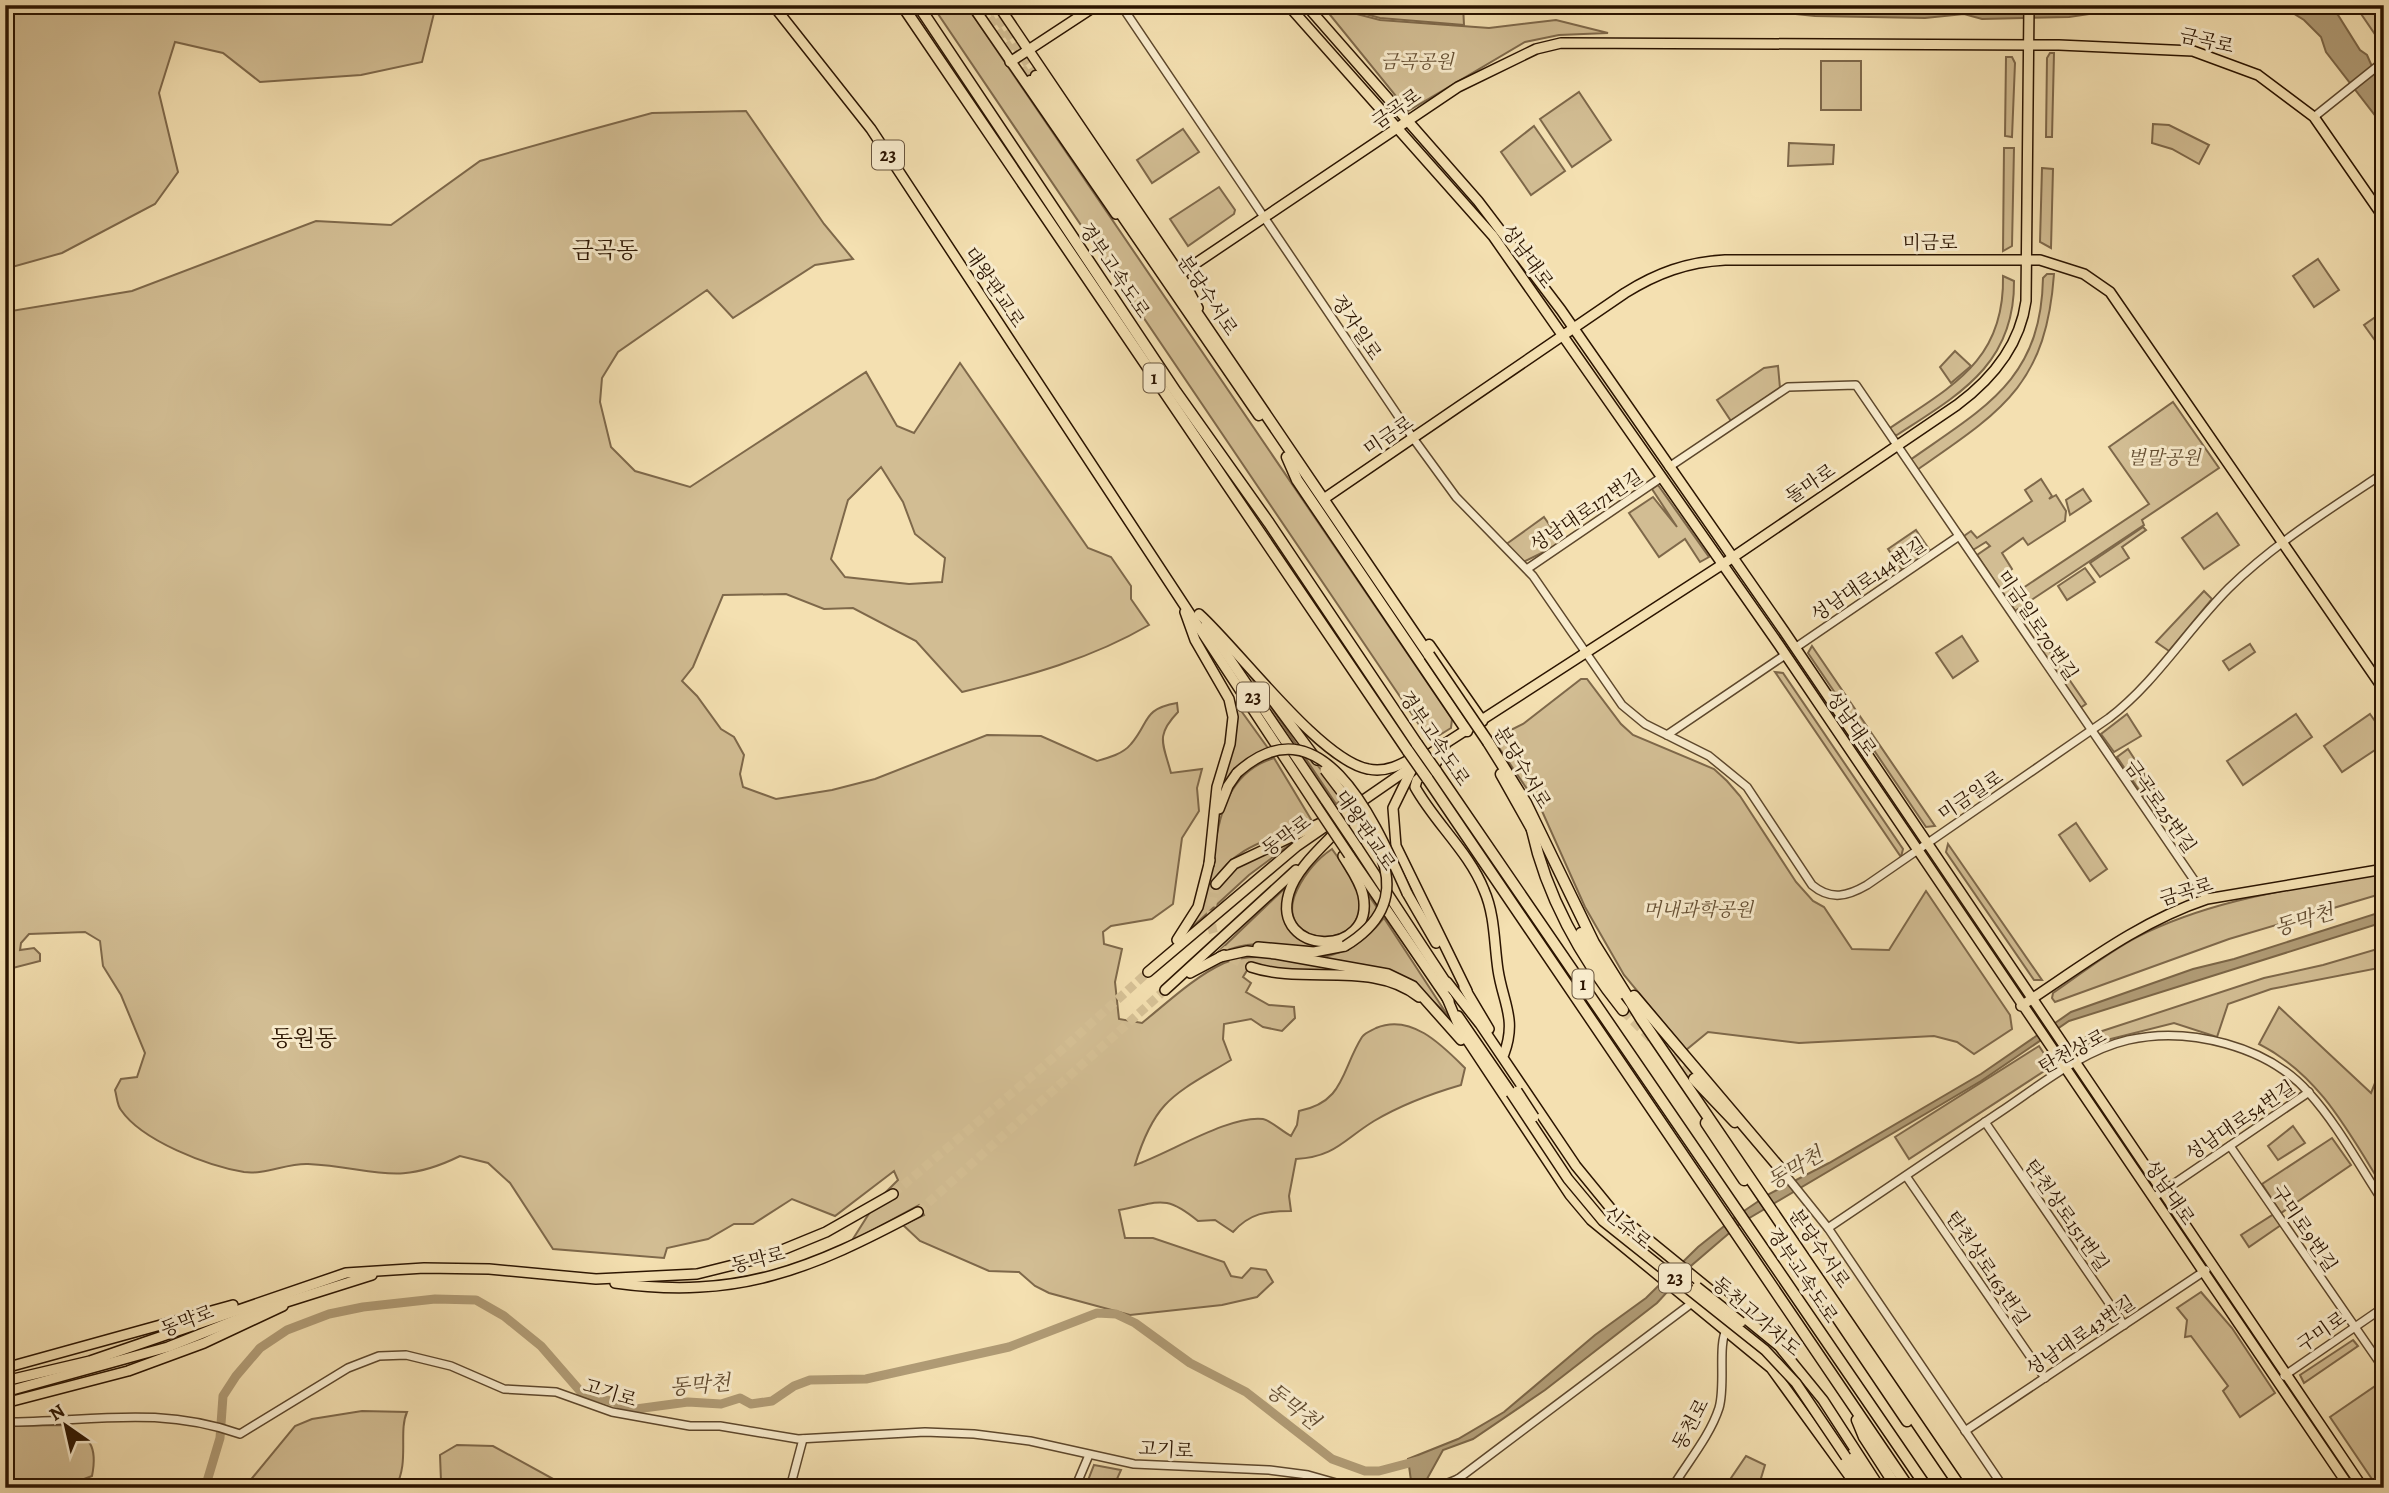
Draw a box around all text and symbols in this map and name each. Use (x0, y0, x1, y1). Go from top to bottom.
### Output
street label: 금곡로 (2177, 22, 2237, 60)
park label: 금곡공원 (1380, 49, 1455, 75)
street label: 금곡로 (1367, 82, 1427, 135)
road number: 23 (872, 140, 904, 170)
street label: 경부고속도로 (1073, 218, 1156, 323)
street label: 성남대로 (1495, 219, 1559, 294)
street label: 미금로 (1902, 230, 1958, 256)
district label: 금곡동 (572, 235, 638, 266)
street label: 대왕판교로 (958, 242, 1031, 333)
street label: 분당수서로 (1171, 250, 1244, 341)
street label: 정자일로 (1325, 290, 1387, 365)
road number: 1 (1144, 364, 1164, 392)
street label: 미금로 (1358, 410, 1419, 462)
park label: 벌말공원 (2127, 445, 2202, 471)
street label: 돌마로 (1780, 458, 1841, 510)
street label: 성남대로171번길 (1525, 463, 1648, 558)
street label: 성남대로144번길 (1806, 532, 1931, 628)
street label: 미금일로70번길 (1991, 565, 2084, 686)
road number: 23 (1237, 682, 1269, 712)
street label: 경부고속도로 (1393, 686, 1476, 791)
street label: 성남대로 (1820, 686, 1882, 761)
street label: 분당수서로 (1487, 721, 1557, 814)
street label: 금곡로25번길 (2118, 754, 2202, 859)
street label: 미금일로 (1933, 765, 2008, 827)
street label: 대왕판교로 (1329, 785, 1402, 876)
street label: 동막로 (1257, 809, 1317, 863)
street label: 금곡로 (2156, 871, 2216, 912)
park label: 머내과학공원 (1643, 897, 1755, 923)
water label: 동막천 (2271, 897, 2339, 942)
road number: 1 (1572, 970, 1594, 999)
district label: 동원동 (271, 1023, 337, 1054)
street label: 탄천상로 (2034, 1023, 2111, 1081)
street label: 성남대로54번길 (2181, 1075, 2300, 1167)
water label: 동막천 (1762, 1139, 1830, 1196)
street label: 탄천상로151번길 (2018, 1154, 2114, 1277)
street label: 성남대로 (2138, 1155, 2200, 1230)
street label: 구미로9번길 (2265, 1180, 2343, 1277)
street label: 신수로 (1598, 1200, 1657, 1255)
street label: 분당수서로 (1782, 1204, 1856, 1294)
street label: 탄천상로163번길 (1939, 1206, 2035, 1331)
street label: 경부고속도로 (1761, 1223, 1844, 1328)
street label: 동막로 (728, 1241, 788, 1279)
road number: 23 (1659, 1264, 1691, 1293)
street label: 동천고가차도 (1706, 1271, 1806, 1363)
street label: 성남대로43번길 (2021, 1290, 2140, 1382)
street label: 동막로 (157, 1299, 218, 1343)
street label: 구미로 (2292, 1305, 2352, 1358)
water label: 동막천 (668, 1368, 733, 1402)
street label: 고기로 (580, 1372, 640, 1413)
water label: 동막천 (1260, 1376, 1327, 1437)
north arrow (32, 1392, 102, 1462)
street label: 동천로 (1666, 1394, 1715, 1455)
text: N (44, 1398, 70, 1427)
street label: 고기로 (1138, 1436, 1194, 1464)

